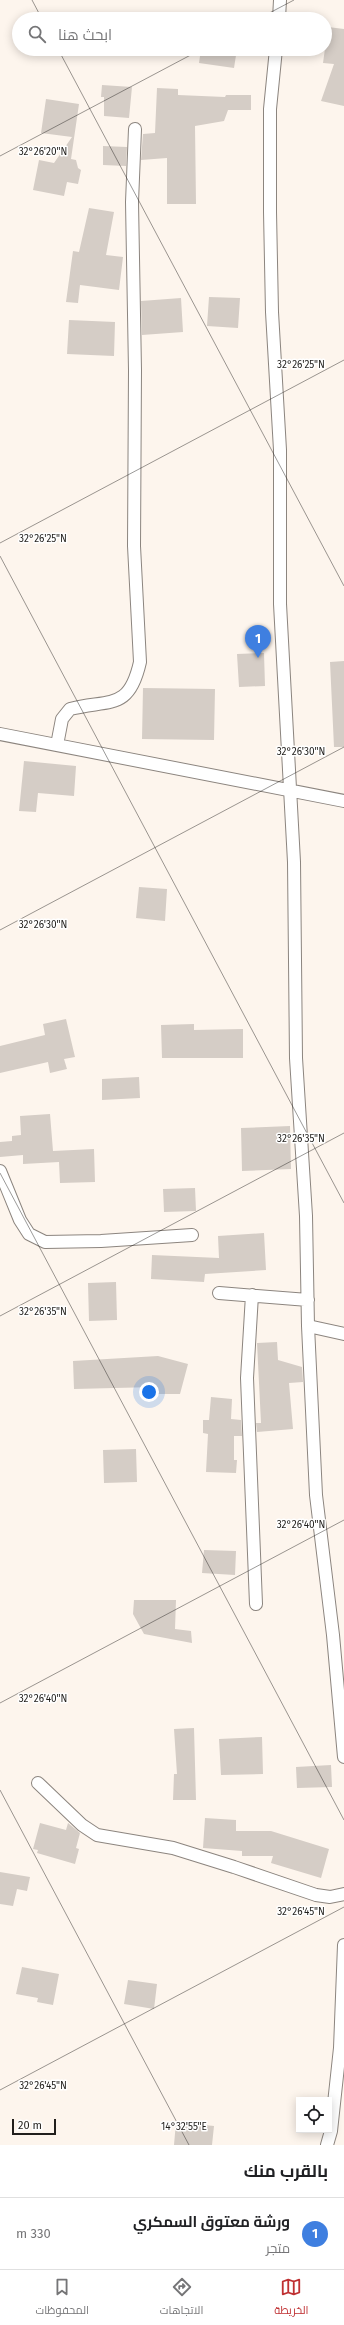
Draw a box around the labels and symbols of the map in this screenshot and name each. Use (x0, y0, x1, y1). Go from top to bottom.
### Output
text: 32°26'20"N (19, 146, 67, 158)
text: 32°26'25"N (277, 359, 325, 371)
text: 32°26'25"N (19, 533, 67, 545)
pin: 1 (245, 625, 271, 658)
text: 32°26'30"N (277, 746, 325, 758)
text: 32°26'30"N (19, 919, 67, 931)
text: 32°26'35"N (277, 1133, 325, 1145)
text: 32°26'35"N (19, 1306, 67, 1318)
your location (139, 1382, 159, 1402)
text: 32°26'40"N (277, 1519, 325, 1531)
text: 32°26'40"N (19, 1693, 67, 1705)
text: 32°26'45"N (277, 1906, 325, 1918)
text: 32°26'45"N (19, 2080, 67, 2092)
scale bar (12, 2117, 56, 2136)
text: 14°32'55"E (161, 2121, 207, 2133)

